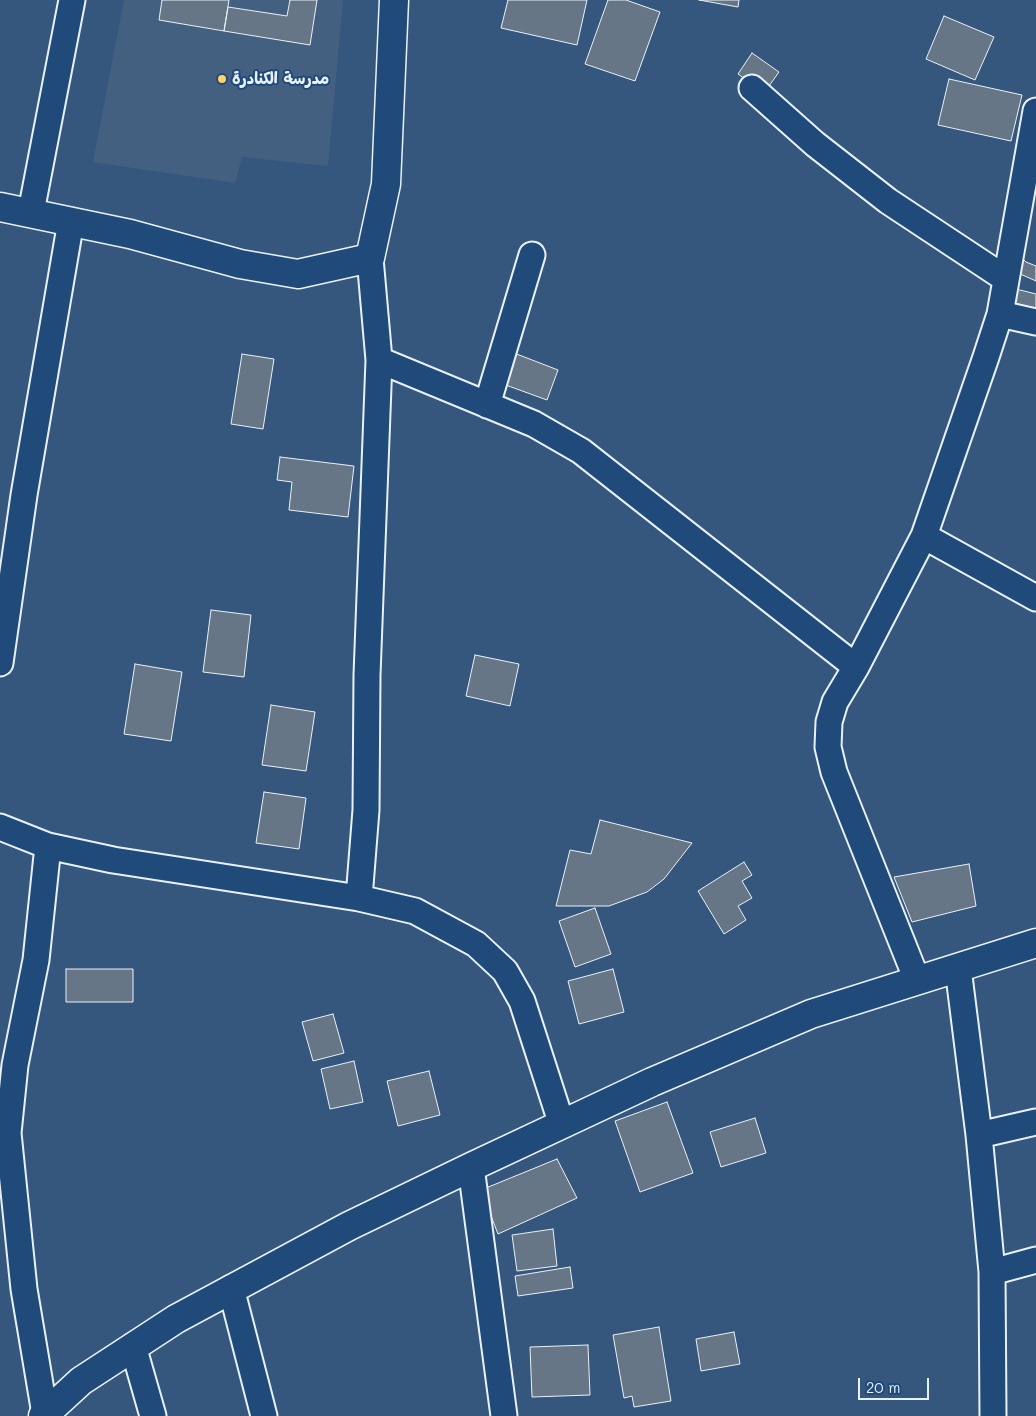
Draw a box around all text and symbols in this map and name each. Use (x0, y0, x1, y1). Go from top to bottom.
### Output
place label: مدرسة الكنادرة (232, 69, 329, 89)
marker: مدرسة الكنادرة (216, 73, 228, 85)
scale bar (861, 1368, 932, 1400)
text: 20 m (866, 1377, 900, 1397)

